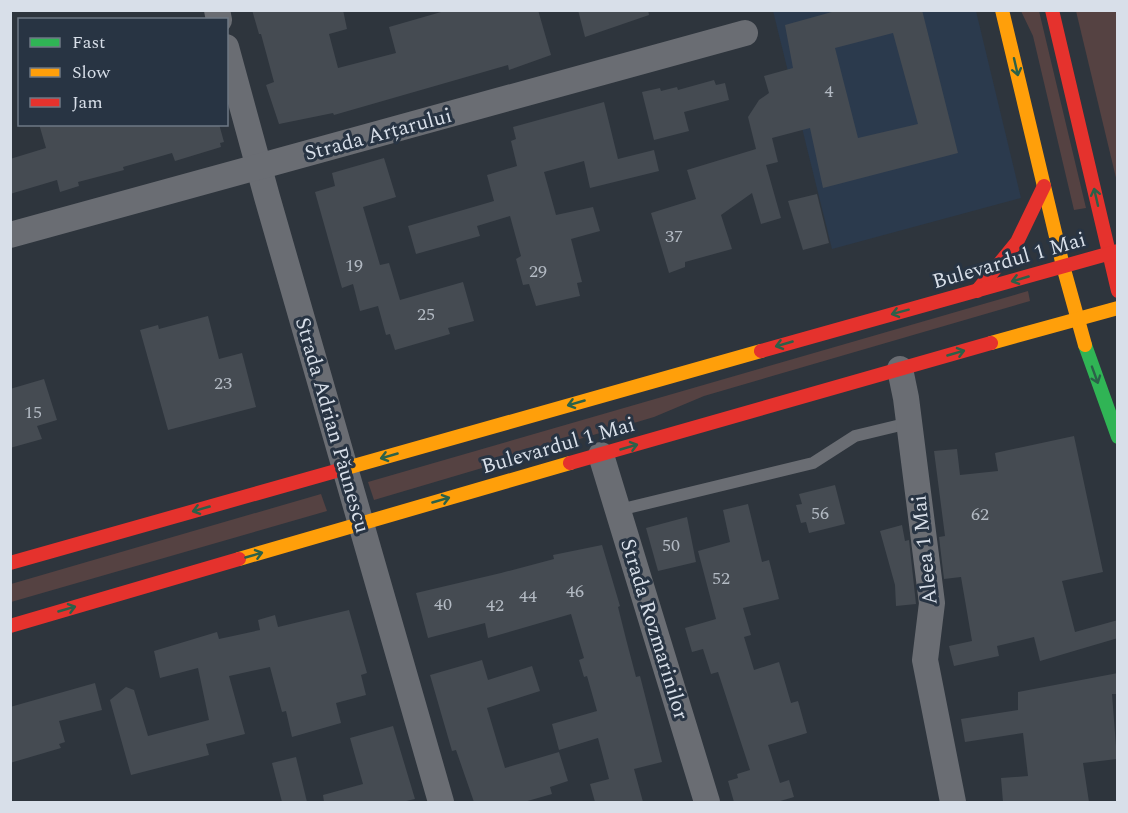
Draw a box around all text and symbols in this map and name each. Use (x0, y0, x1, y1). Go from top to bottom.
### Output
legend (18, 18, 228, 126)
text: Fast (72, 29, 105, 56)
one-way arrow (1011, 58, 1023, 77)
text: Slow (72, 59, 111, 86)
house number: 4 (825, 78, 834, 105)
text: Jam (72, 89, 103, 116)
street label: Strada Arțarului (301, 100, 456, 170)
one-way arrow (1089, 188, 1101, 207)
house number: 37 (665, 223, 683, 250)
street label: Bulevardul 1 Mai (929, 224, 1090, 298)
house number: 19 (345, 252, 363, 279)
house number: 29 (529, 258, 547, 285)
one-way arrow (1011, 274, 1030, 285)
house number: 25 (417, 301, 435, 328)
one-way arrow (891, 307, 910, 318)
street label: Strada Adrian Păunescu (286, 314, 378, 537)
one-way arrow (775, 339, 794, 350)
one-way arrow (946, 347, 965, 358)
one-way arrow (1090, 365, 1101, 384)
house number: 23 (214, 370, 232, 397)
one-way arrow (567, 398, 586, 409)
house number: 15 (24, 399, 42, 426)
street label: Bulevardul 1 Mai (478, 409, 639, 483)
one-way arrow (619, 441, 638, 452)
one-way arrow (379, 451, 398, 462)
street label: Aleea 1 Mai (903, 493, 947, 606)
one-way arrow (431, 494, 450, 506)
house number: 56 (811, 500, 829, 527)
house number: 62 (971, 501, 989, 528)
one-way arrow (192, 504, 211, 515)
house number: 50 (662, 532, 680, 559)
street label: Strada Rozmarinilor (611, 535, 697, 724)
one-way arrow (244, 549, 263, 560)
house number: 52 (712, 565, 730, 592)
house number: 46 (566, 578, 584, 605)
house number: 44 (519, 583, 537, 610)
house number: 40 (434, 591, 452, 618)
house number: 42 (486, 592, 504, 619)
one-way arrow (57, 603, 76, 614)

